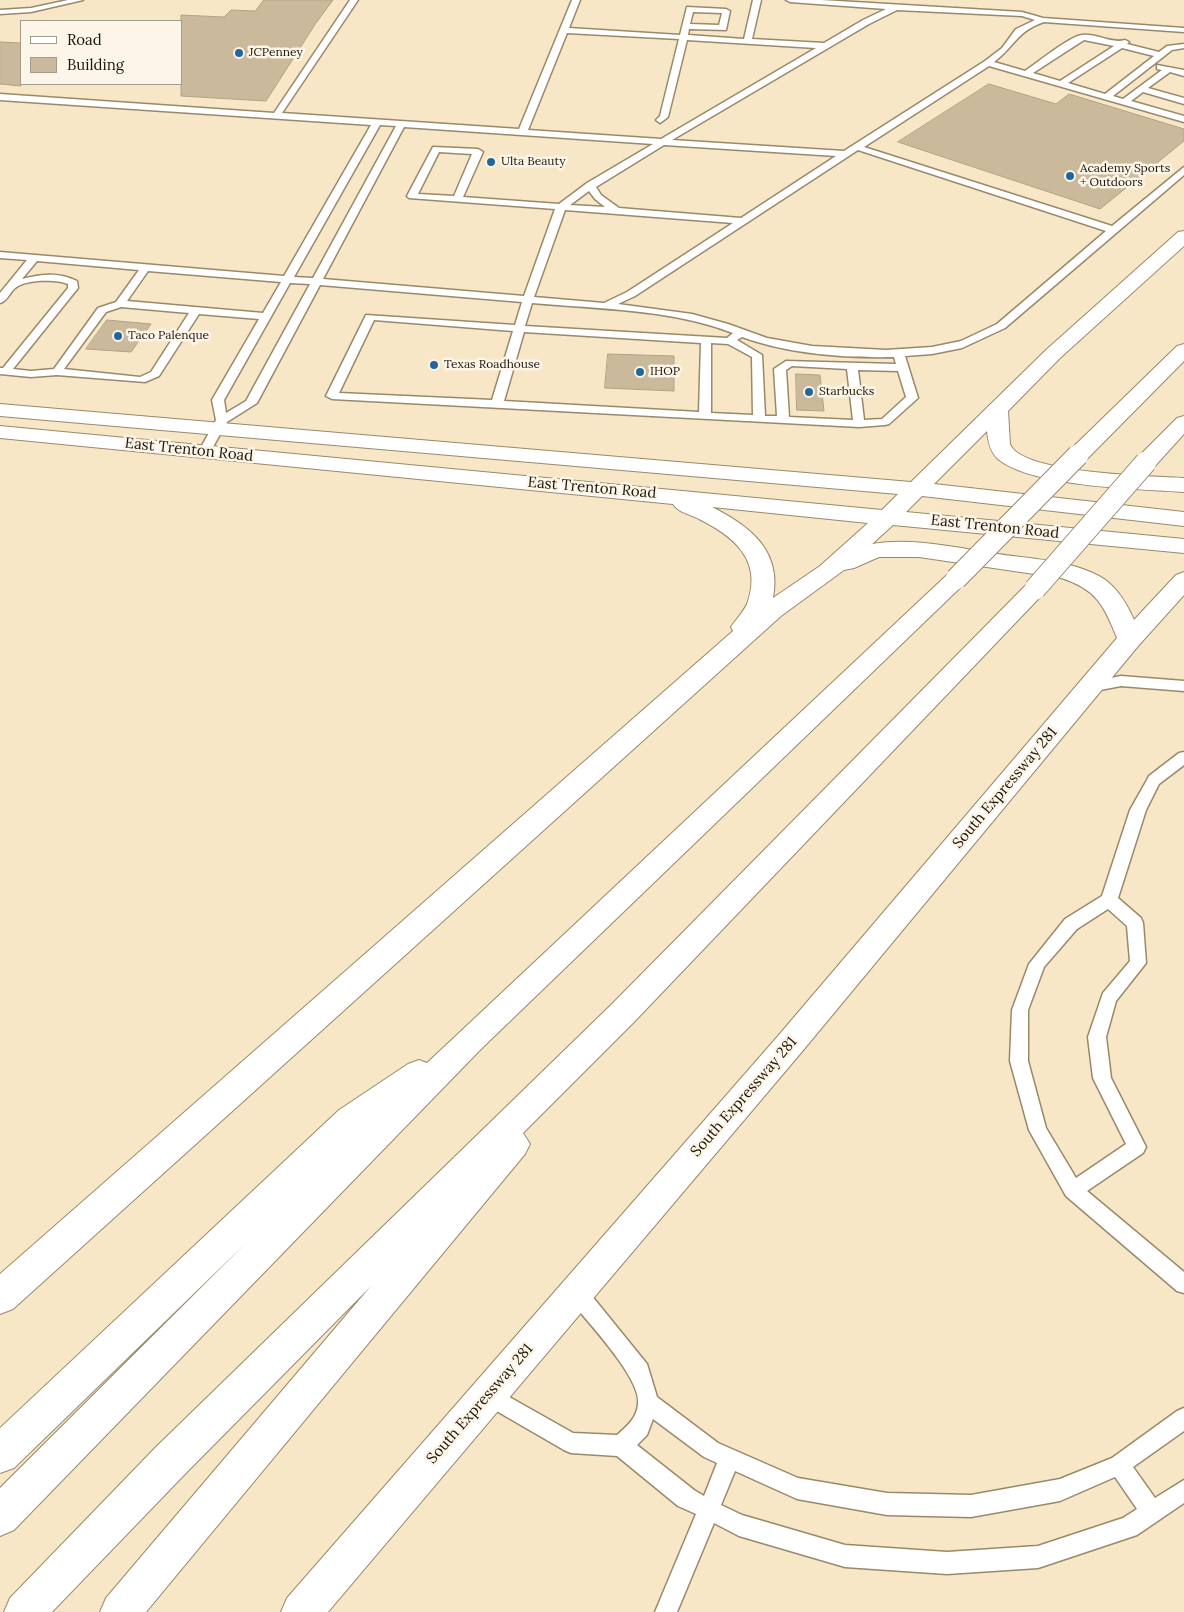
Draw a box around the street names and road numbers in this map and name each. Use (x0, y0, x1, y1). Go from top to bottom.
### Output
street label: East Trenton Road (124, 434, 254, 466)
street label: East Trenton Road (527, 473, 657, 503)
street label: East Trenton Road (930, 511, 1060, 543)
street label: South Expressway 281 (949, 724, 1061, 852)
street label: South Expressway 281 (687, 1033, 801, 1161)
street label: South Expressway 281 (423, 1340, 537, 1468)

